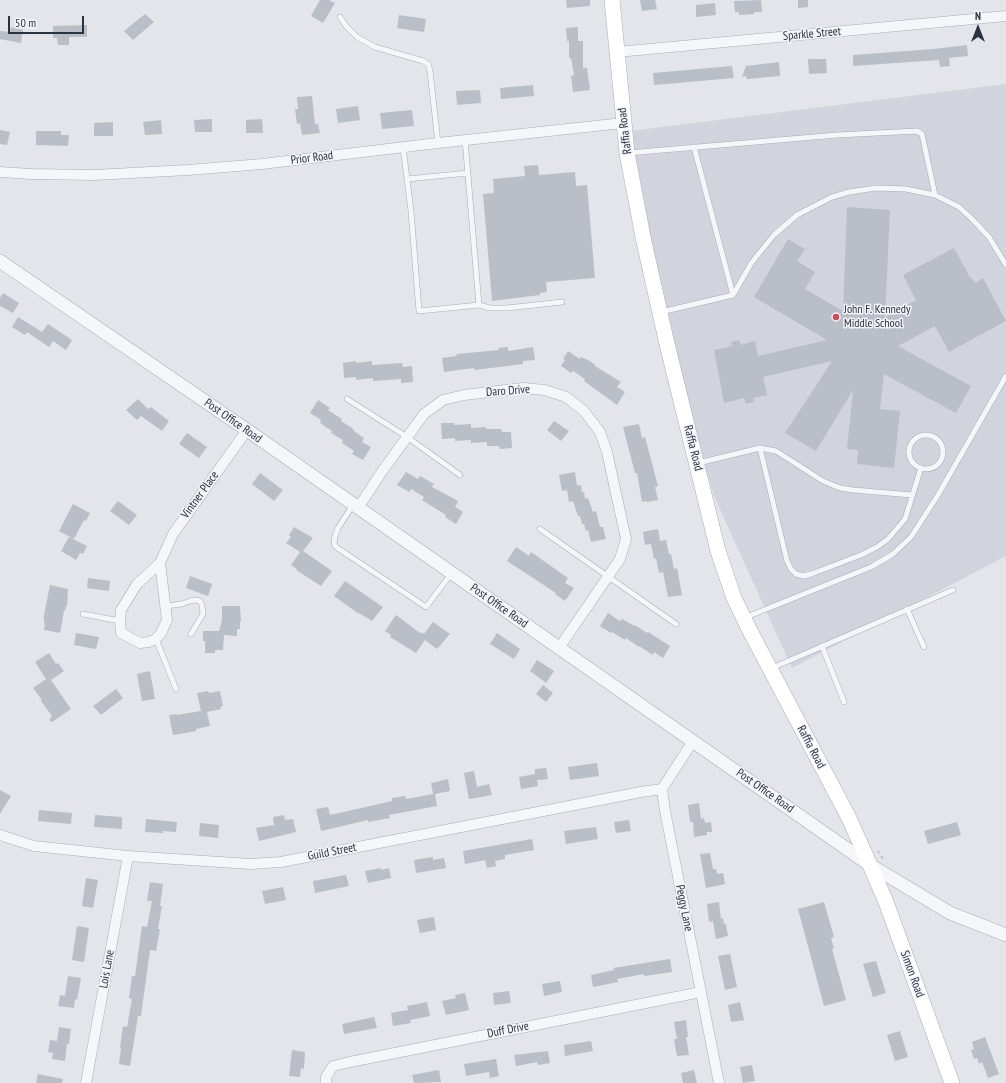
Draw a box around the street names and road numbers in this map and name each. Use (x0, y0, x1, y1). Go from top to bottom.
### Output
street label: Sparkle Street (782, 24, 842, 44)
street label: Raffia Road (615, 107, 635, 155)
street label: Prior Road (290, 148, 334, 168)
street label: Daro Drive (486, 382, 530, 400)
street label: Post Office Road (201, 396, 265, 446)
street label: Raffia Road (680, 424, 706, 472)
street label: Vintner Place (178, 469, 222, 521)
street label: Post Office Road (467, 581, 531, 631)
street label: Raffia Road (794, 723, 828, 771)
street label: Post Office Road (733, 766, 797, 816)
street label: Guild Street (307, 840, 357, 864)
street label: Peggy Lane (672, 883, 696, 933)
street label: Lois Lane (97, 949, 117, 989)
street label: Simon Road (897, 949, 927, 999)
street label: Duff Drive (486, 1019, 530, 1041)

